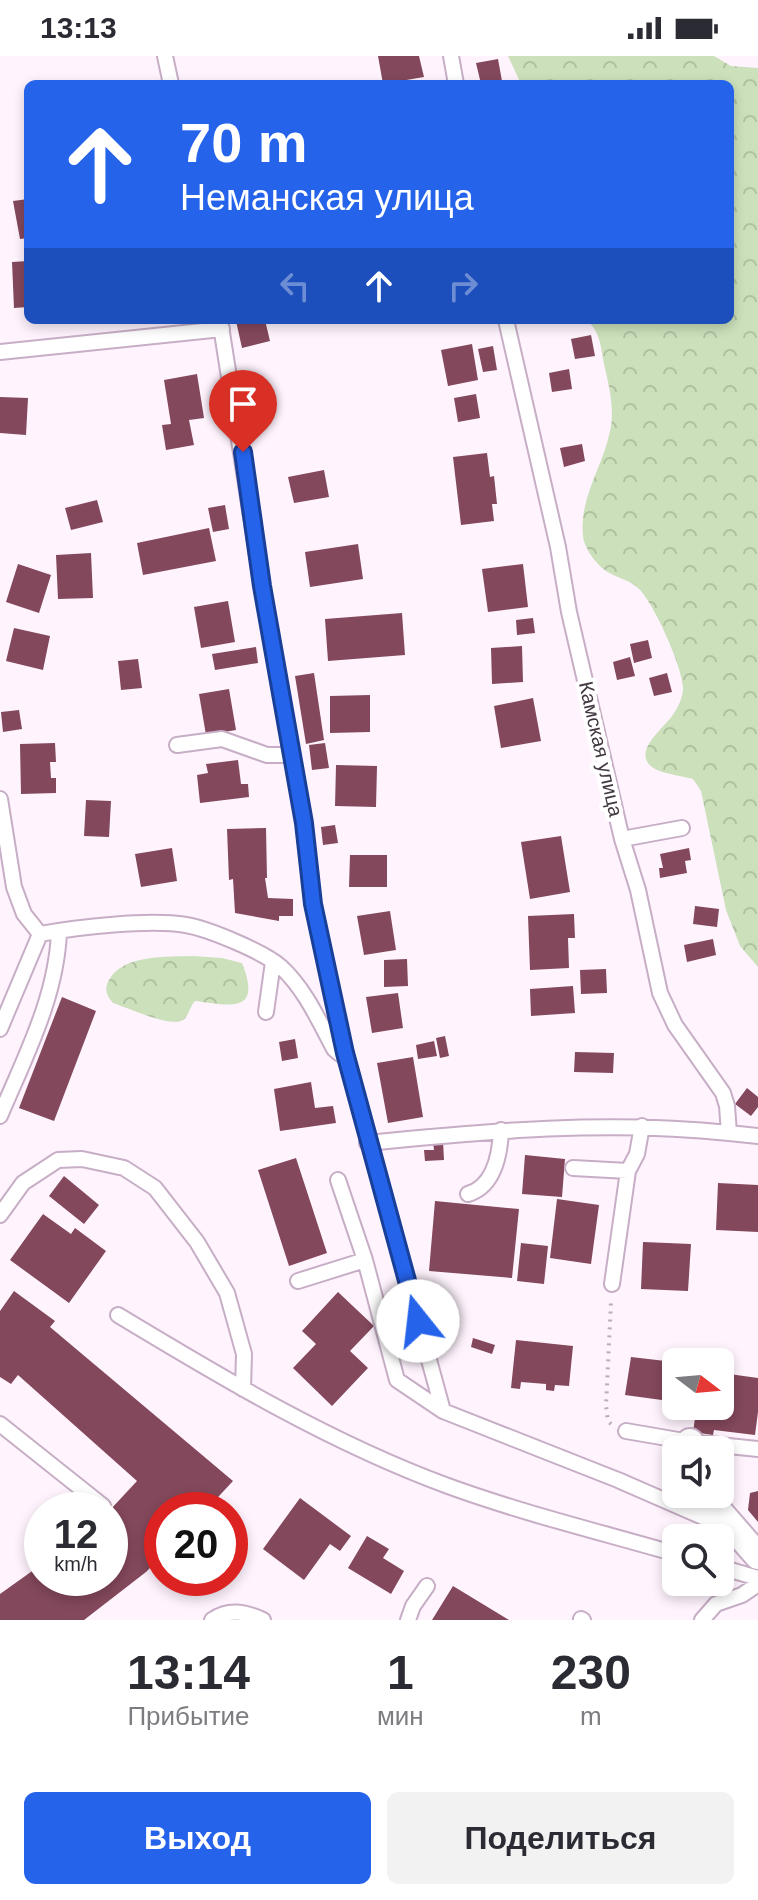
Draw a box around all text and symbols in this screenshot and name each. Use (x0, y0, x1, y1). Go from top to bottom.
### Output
text: 13:13 (40, 11, 117, 44)
text: 70 m (180, 111, 308, 174)
icon: ahead (48, 112, 152, 216)
text: Неманская улица (180, 177, 474, 218)
icon: left (273, 264, 317, 308)
icon: ahead (357, 264, 401, 308)
icon: right (441, 264, 485, 308)
pin (209, 370, 277, 452)
icon: arrive (221, 382, 265, 426)
street label: Камская улица (575, 679, 627, 820)
position arrow (376, 1279, 460, 1363)
north arrow (662, 1348, 734, 1420)
map controls (662, 1348, 734, 1596)
button: sound (662, 1436, 734, 1508)
speed limit sign: 20 (144, 1492, 248, 1596)
text: 12 (54, 1512, 98, 1556)
button: search (662, 1524, 734, 1596)
text: km/h (54, 1553, 98, 1575)
text: 13:14 (127, 1646, 250, 1699)
text: 1 (387, 1646, 414, 1699)
text: 230 (551, 1646, 631, 1699)
text: Прибытие (127, 1701, 250, 1731)
text: мин (377, 1701, 424, 1731)
text: m (580, 1701, 602, 1731)
button: Выход (24, 1792, 371, 1884)
button: Поделиться (387, 1792, 734, 1884)

